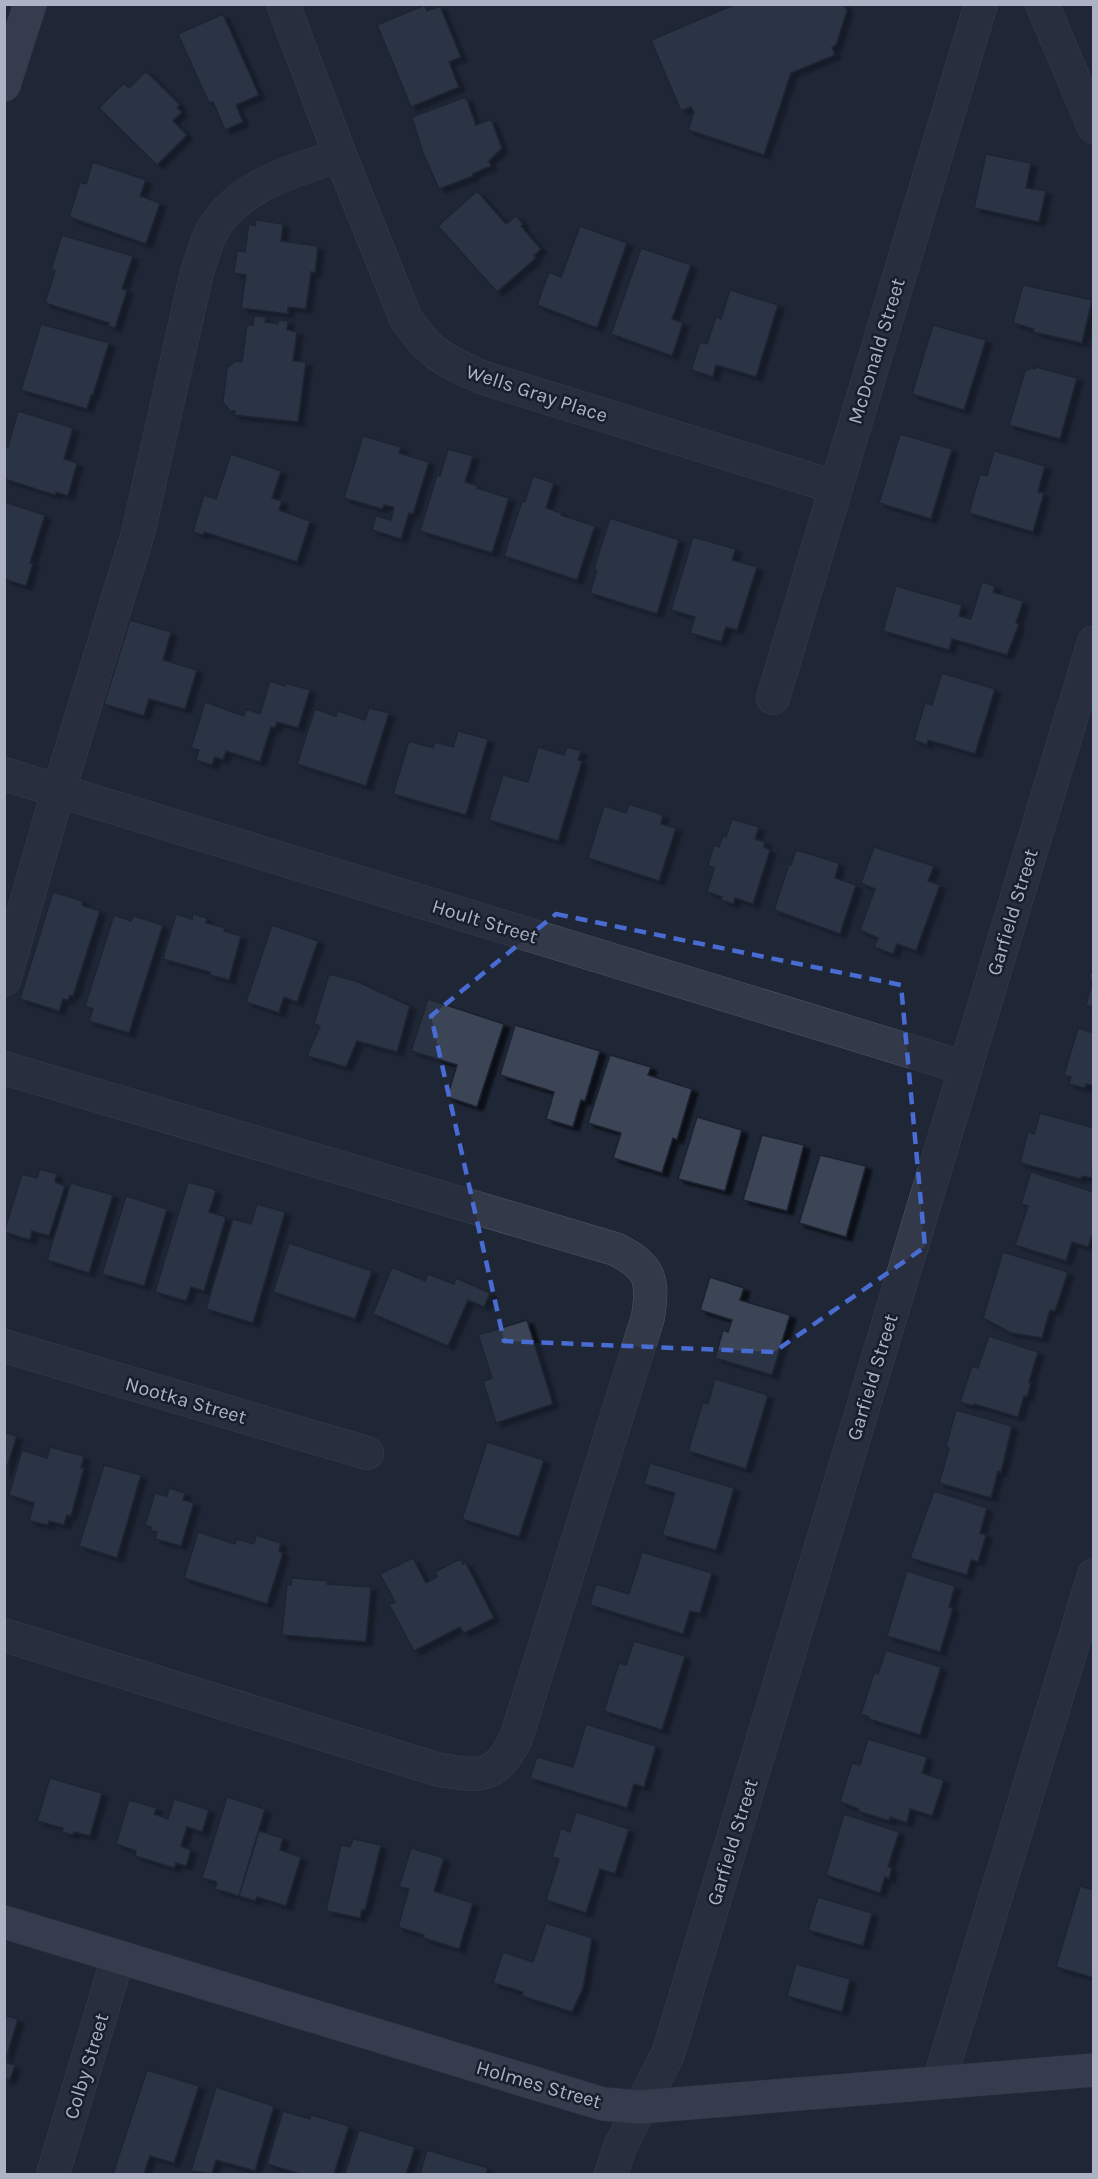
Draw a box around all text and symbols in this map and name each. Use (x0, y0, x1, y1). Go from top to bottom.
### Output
street label: McDonald Street (843, 275, 910, 427)
street label: Wells Gray Place (463, 360, 611, 427)
street label: Garfield Street (982, 846, 1043, 978)
street label: Hoult Street (429, 895, 541, 949)
street label: Garfield Street (842, 1311, 903, 1443)
street label: Nootka Street (123, 1372, 250, 1429)
street label: Garfield Street (702, 1776, 763, 1908)
street label: Colby Street (59, 2010, 114, 2122)
street label: Holmes Street (474, 2056, 605, 2113)

